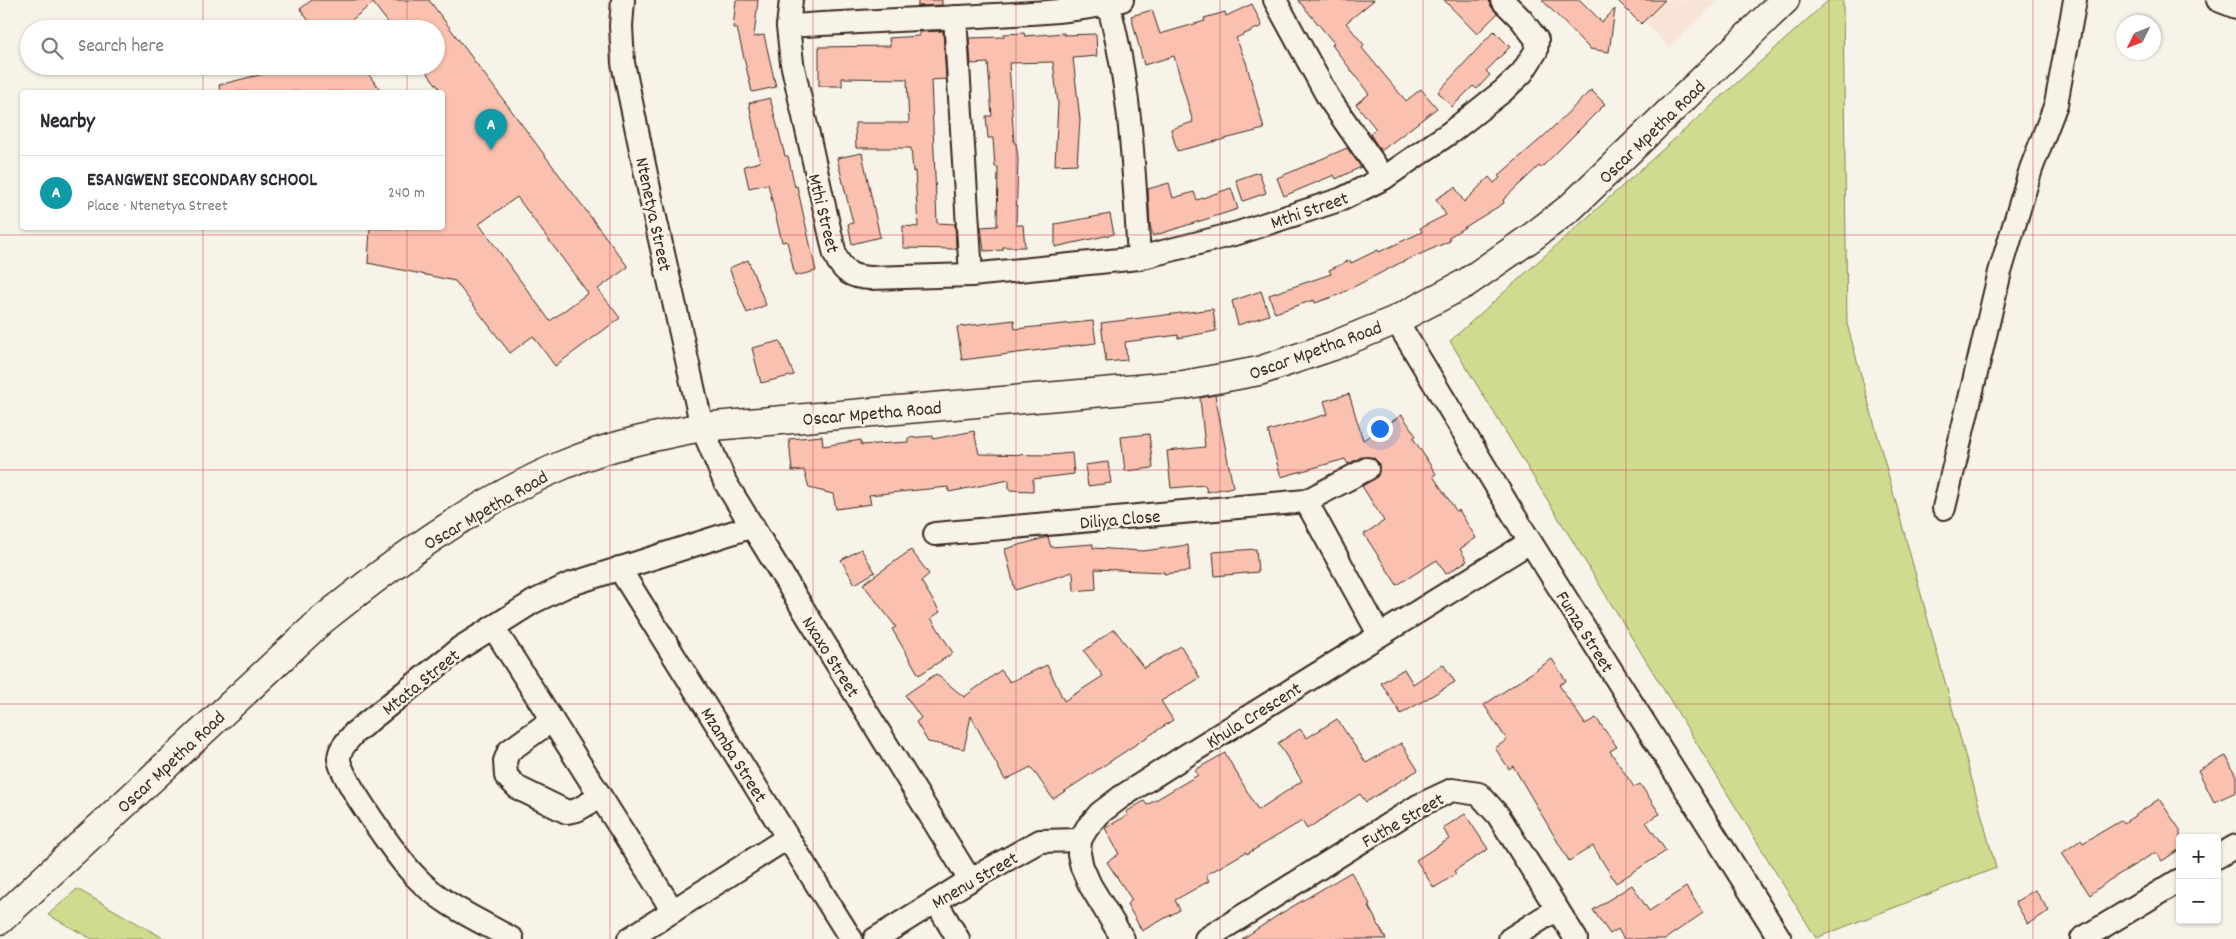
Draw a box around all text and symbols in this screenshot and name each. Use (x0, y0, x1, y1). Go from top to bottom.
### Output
north arrow (2116, 15, 2161, 60)
search box (20, 20, 445, 75)
icon: search (38, 34, 66, 62)
text: Search here (78, 34, 164, 61)
street label: Oscar Mpetha Road (1594, 75, 1713, 192)
text: Nearby (40, 108, 95, 138)
pin: A (475, 109, 507, 150)
street label: Ntenetya Street (626, 155, 677, 274)
text: ESANGWENI SECONDARY SCHOOL (87, 168, 317, 195)
street label: Mthi Street (799, 171, 844, 256)
text: A (52, 182, 60, 205)
text: 240 m (388, 182, 425, 205)
street label: Mthi Street (1268, 186, 1353, 238)
text: Place · Ntenetya Street (87, 195, 228, 218)
street label: Oscar Mpetha Road (1246, 316, 1386, 389)
street label: Oscar Mpetha Road (802, 396, 943, 435)
your location (1367, 416, 1393, 442)
street label: Oscar Mpetha Road (420, 465, 554, 559)
street label: Diliya Close (1079, 505, 1162, 538)
street label: Funza Street (1547, 587, 1619, 679)
street label: Nxaxo Street (793, 612, 865, 704)
street label: Mtata Street (377, 644, 467, 724)
street label: Khula Crescent (1202, 677, 1308, 757)
street label: Mzamba Street (692, 703, 772, 809)
street label: Oscar Mpetha Road (112, 706, 233, 821)
street label: Futhe Street (1357, 788, 1450, 857)
map controls (2176, 834, 2221, 924)
button: + (2176, 834, 2221, 879)
street label: Mnenu Street (928, 846, 1024, 918)
button: − (2176, 879, 2221, 924)

